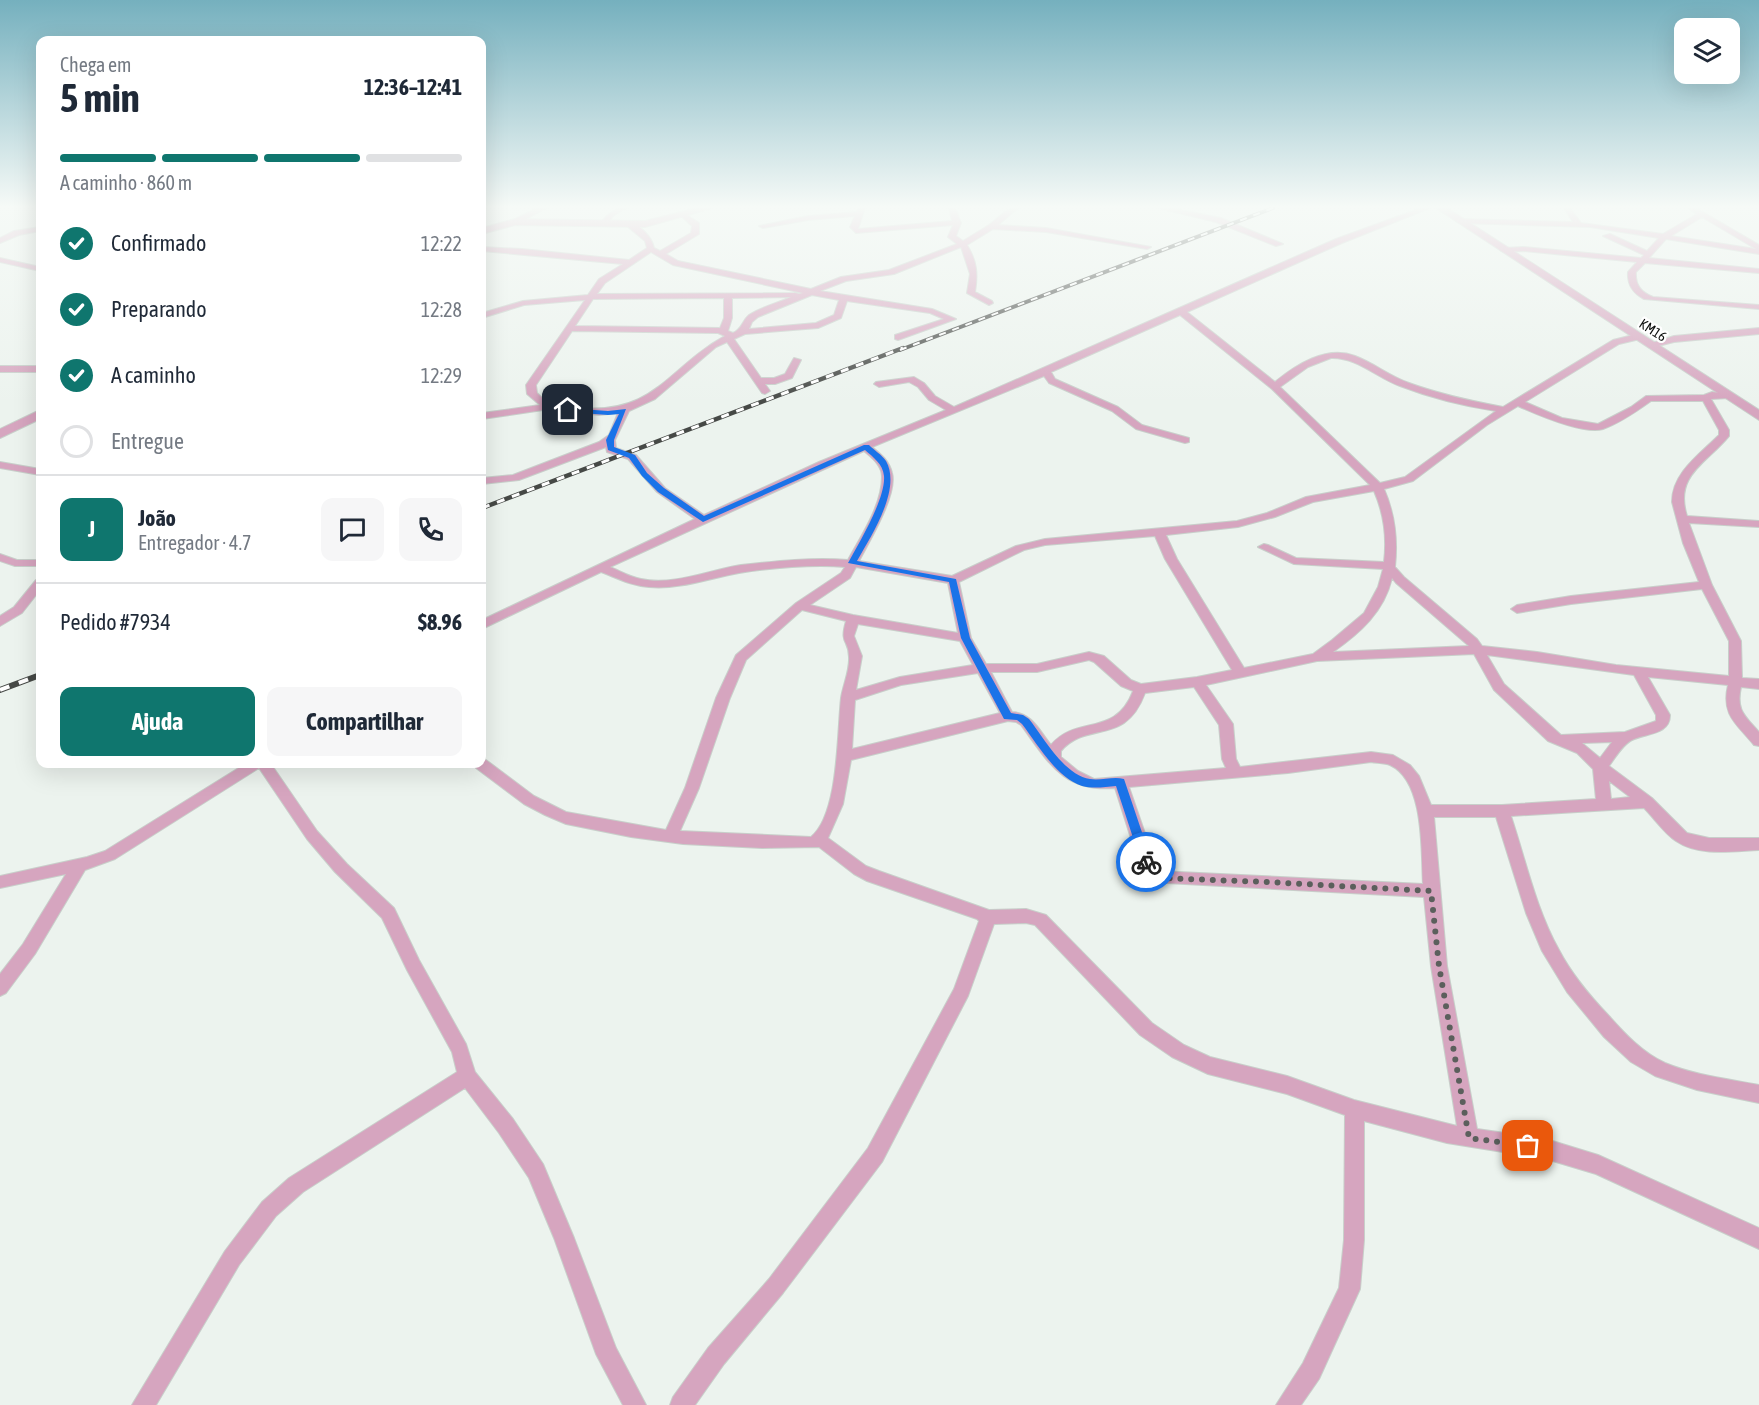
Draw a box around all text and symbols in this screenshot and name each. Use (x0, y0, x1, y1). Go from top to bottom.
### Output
map controls (1674, 18, 1740, 84)
button: layers (1674, 18, 1740, 84)
text: Chega em (60, 53, 132, 76)
text: 12:36–12:41 (364, 74, 462, 100)
text: 5 min (60, 76, 140, 120)
text: A caminho · 860 m (60, 171, 192, 194)
icon: check (60, 227, 93, 260)
text: Confirmado (111, 230, 206, 256)
text: 12:22 (421, 232, 462, 255)
icon: check (60, 293, 93, 326)
text: Preparando (111, 296, 207, 322)
text: 12:28 (421, 298, 462, 321)
street label: KM16 (1636, 315, 1670, 345)
icon: check (60, 359, 93, 392)
text: A caminho (111, 362, 196, 388)
text: 12:29 (421, 364, 462, 387)
pin (542, 384, 593, 435)
icon: home (551, 393, 584, 426)
text: Entregue (111, 428, 184, 454)
button: chat (321, 498, 384, 561)
button: phone (399, 498, 462, 561)
text: João (138, 505, 176, 531)
text: J (88, 516, 95, 542)
text: Entregador · 4.7 (138, 531, 251, 554)
text: Pedido #7934 (60, 609, 171, 635)
text: $8.96 (418, 609, 462, 635)
button: Ajuda (60, 687, 255, 756)
button: Compartilhar (267, 687, 462, 756)
courier (1116, 832, 1176, 892)
icon: bike (1130, 846, 1163, 879)
pin (1502, 1120, 1553, 1171)
icon: bag (1511, 1129, 1544, 1162)

